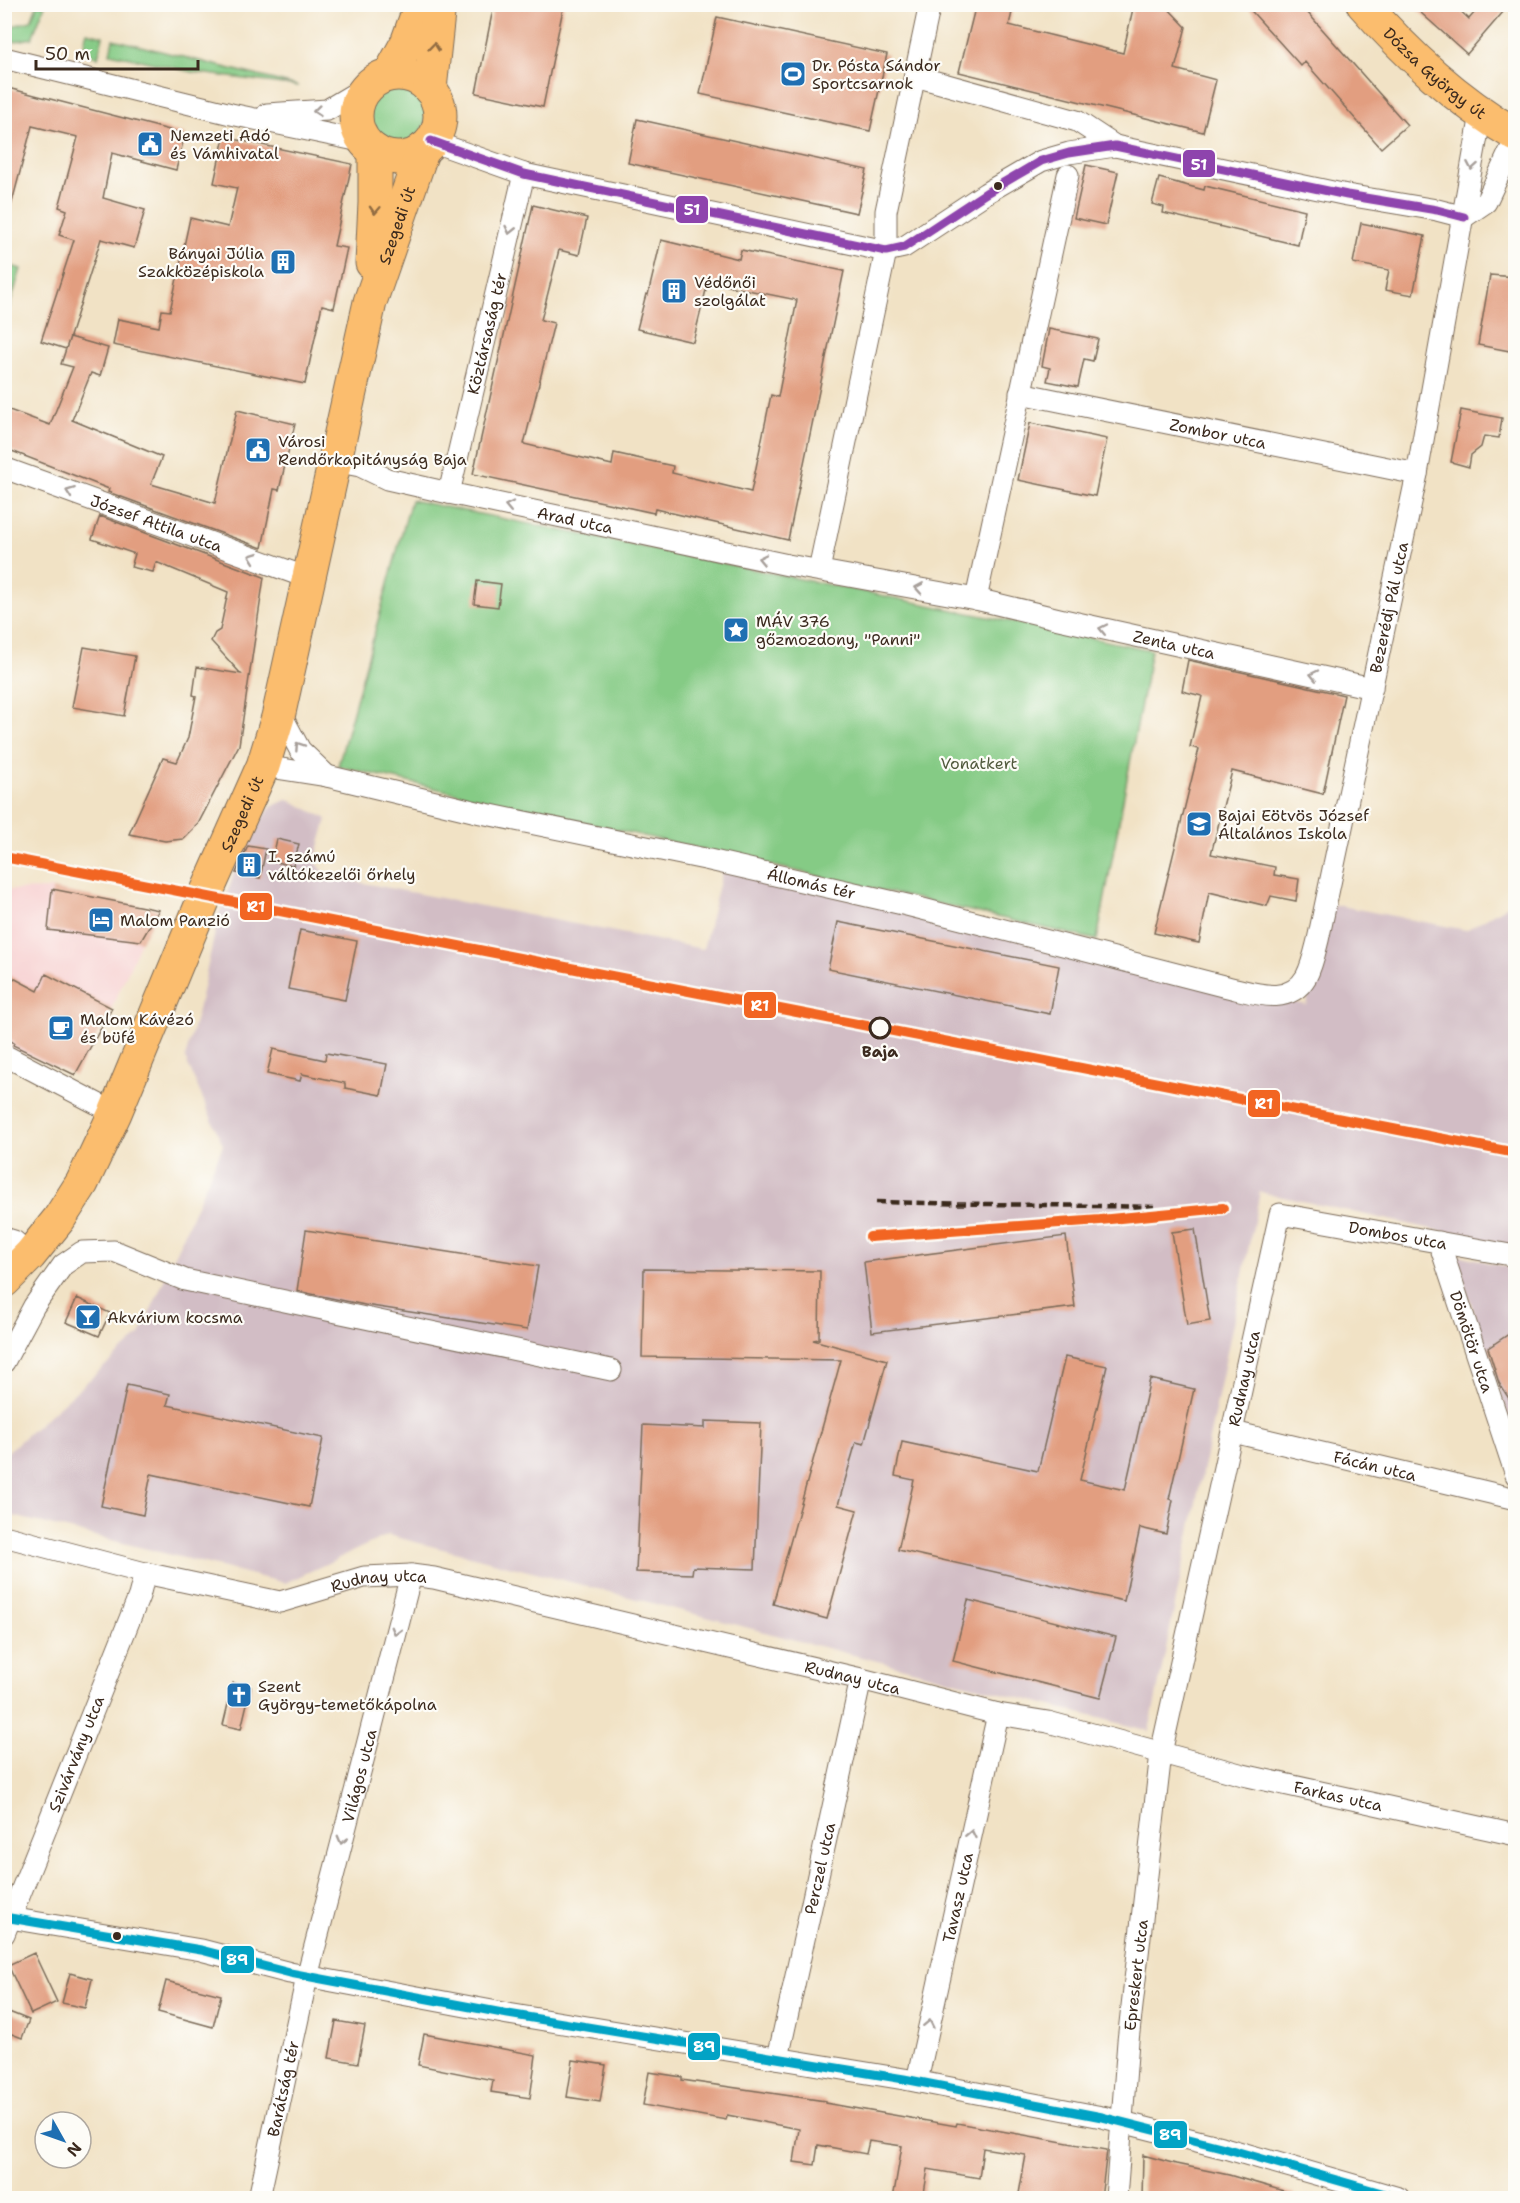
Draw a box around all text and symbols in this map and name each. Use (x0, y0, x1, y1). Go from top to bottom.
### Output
street label: Dózsa György út (1379, 22, 1491, 124)
scale bar (36, 33, 198, 71)
text: 50 m (45, 42, 90, 66)
one-way arrow (427, 42, 440, 51)
place label: Dr. Pósta Sándor Sportcsarnok (812, 55, 941, 94)
sports icon: Dr. Pósta Sándor Sportcsarnok (778, 59, 808, 89)
one-way arrow (313, 104, 322, 117)
place label: Nemzeti Adó és Vámhivatal (170, 125, 279, 164)
public building icon: Nemzeti Adó és Vámhivatal (135, 129, 165, 159)
line badge: 51 (1182, 149, 1216, 178)
text: 51 (1191, 154, 1207, 175)
one-way arrow (1467, 161, 1479, 170)
unlabelled marker (992, 180, 1004, 192)
street label: Szegedi út (373, 183, 420, 267)
line badge: 51 (675, 195, 709, 224)
text: 51 (684, 199, 700, 220)
one-way arrow (368, 205, 381, 214)
one-way arrow (505, 225, 518, 235)
place label: Bányai Júlia Szakközépiskola (138, 243, 264, 282)
building icon: Bányai Júlia Szakközépiskola (268, 247, 298, 277)
street label: Köztársaság tér (462, 270, 511, 396)
place label: Védőnői szolgálat (694, 272, 766, 311)
building icon: Védőnői szolgálat (659, 276, 689, 306)
street label: Zombor utca (1168, 413, 1268, 453)
place label: Városi Rendőrkapitányság Baja (278, 431, 467, 470)
public building icon: Városi Rendőrkapitányság Baja (243, 435, 273, 465)
one-way arrow (65, 486, 76, 499)
street label: József Attila utca (87, 490, 225, 557)
one-way arrow (505, 500, 515, 513)
street label: Arad utca (535, 502, 615, 538)
street label: Bezerédj Pál utca (1365, 540, 1413, 675)
one-way arrow (248, 552, 259, 565)
one-way arrow (757, 553, 767, 566)
one-way arrow (914, 582, 924, 595)
place label: MÁV 376 gőzmozdony, "Panni" (756, 611, 920, 650)
place icon: MÁV 376 gőzmozdony, "Panni" (721, 615, 751, 645)
one-way arrow (1099, 623, 1109, 636)
street label: Zenta utca (1131, 625, 1217, 664)
one-way arrow (1310, 669, 1320, 682)
one-way arrow (295, 742, 306, 753)
park label: Vonatkert (941, 753, 1017, 774)
street label: Szegedi út (215, 772, 268, 855)
place label: Bajai Eötvös József Általános Iskola (1218, 805, 1370, 844)
school or university icon: Bajai Eötvös József Általános Iskola (1184, 809, 1214, 839)
place label: I. számú váltókezelői őrhely (268, 846, 415, 885)
building icon: I. számú váltókezelői őrhely (234, 850, 264, 880)
street label: Állomás tér (765, 863, 858, 904)
line badge: R1 (239, 892, 273, 921)
text: R1 (247, 896, 265, 917)
hotel icon: Malom Panzió (86, 905, 116, 935)
place label: Malom Panzió (120, 910, 230, 931)
line badge: R1 (743, 991, 777, 1019)
text: R1 (751, 995, 769, 1016)
place label: Malom Kávézó és büfé (80, 1009, 194, 1048)
cafe icon: Malom Kávézó és büfé (46, 1013, 76, 1043)
marker: Baja (869, 1017, 891, 1039)
place label: Baja (862, 1041, 898, 1062)
line badge: R1 (1247, 1089, 1281, 1118)
text: R1 (1255, 1093, 1273, 1114)
street label: Dombos utca (1347, 1216, 1449, 1254)
street label: Dömötör utca (1445, 1288, 1499, 1395)
bar icon: Akvárium kocsma (73, 1302, 103, 1332)
place label: Akvárium kocsma (107, 1307, 243, 1328)
street label: Rudnay utca (1223, 1328, 1264, 1428)
street label: Fácán utca (1332, 1446, 1419, 1486)
street label: Rudnay utca (328, 1564, 429, 1597)
one-way arrow (391, 1626, 403, 1636)
street label: Rudnay utca (803, 1656, 903, 1699)
place label: Szent György-temetőkápolna (258, 1676, 437, 1715)
church icon: Szent György-temetőkápolna (224, 1680, 254, 1710)
street label: Szivárvány utca (43, 1692, 109, 1815)
street label: Világos utca (337, 1727, 381, 1825)
street label: Farkas utca (1292, 1776, 1385, 1816)
street label: Perczel utca (799, 1820, 840, 1917)
one-way arrow (964, 1829, 977, 1839)
one-way arrow (336, 1835, 349, 1845)
street label: Tavasz utca (937, 1850, 978, 1944)
street label: Epreskert utca (1119, 1918, 1152, 2032)
unlabelled marker (111, 1930, 123, 1942)
line badge: 89 (220, 1945, 255, 1974)
text: 89 (226, 1949, 248, 1970)
one-way arrow (922, 2019, 935, 2029)
line badge: 89 (687, 2032, 721, 2061)
text: 89 (693, 2036, 715, 2057)
street label: Barátság tér (262, 2038, 303, 2139)
north arrow (33, 2110, 93, 2170)
line badge: 89 (1153, 2120, 1188, 2149)
text: 89 (1159, 2124, 1181, 2145)
text: N (62, 2138, 86, 2161)

